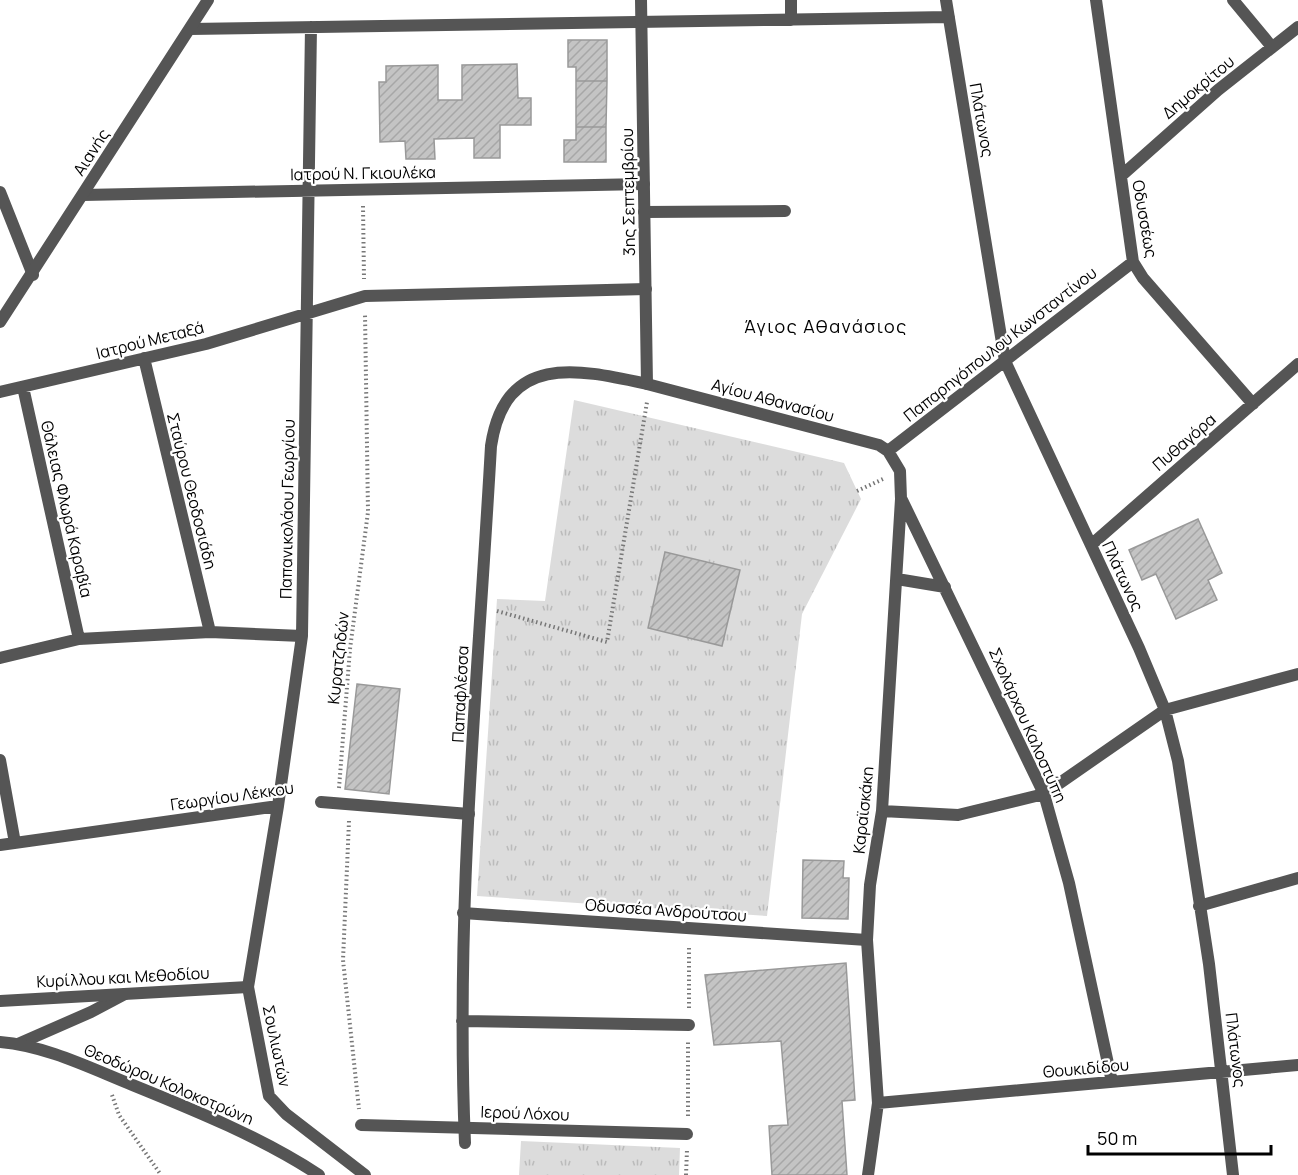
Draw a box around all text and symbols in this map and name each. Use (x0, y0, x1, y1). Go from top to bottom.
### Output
street label: Δημοκρίτου (1157, 50, 1239, 124)
street label: Πλάτωνος (965, 81, 999, 159)
street label: Αιανής (68, 124, 114, 180)
street label: 3ης Σεπτεμβρίου (616, 128, 640, 256)
street label: Ιατρού N. Γκιουλέκα (290, 161, 436, 185)
street label: Οδυσσέως (1127, 178, 1163, 260)
street label: Παπαρηγόπουλου Κωνσταντίνου (899, 262, 1101, 426)
district label: Άγιος Αθανάσιος (744, 314, 908, 338)
street label: Ιατρού Μεταξά (94, 316, 206, 364)
street label: Αγίου Αθανασίου (709, 373, 837, 427)
street label: Πυθαγόρα (1148, 408, 1220, 476)
street label: Σταύρου Θεοδοσιάδη (162, 410, 222, 572)
street label: Θάλειας Φλωρά Καραβία (36, 418, 98, 600)
street label: Παπανικολάου Γεωργίου (274, 419, 300, 599)
street label: Πλάτωνος (1097, 537, 1149, 615)
street label: Κυρατζηδών (322, 611, 354, 705)
street label: Σχολάρχου Καλοστύπη (984, 644, 1072, 806)
street label: Παπαφλέσσα (446, 645, 474, 743)
street label: Καραϊσκάκη (847, 765, 879, 855)
street label: Γεωργίου Λέκκου (169, 776, 295, 816)
street label: Οδυσσέα Ανδρούτσου (584, 893, 748, 927)
street label: Κυρίλλου και Μεθοδίου (36, 961, 210, 993)
street label: Σουλιωτών (258, 1003, 296, 1089)
street label: Πλάτωνος (1221, 1011, 1252, 1089)
street label: Θεοδώρου Κολοκοτρώνη (81, 1038, 257, 1130)
street label: Θουκιδίδου (1042, 1053, 1130, 1083)
street label: Ιερού Λόχου (480, 1100, 570, 1126)
scale bar (1088, 1118, 1271, 1156)
text: 50 m (1097, 1126, 1137, 1150)

